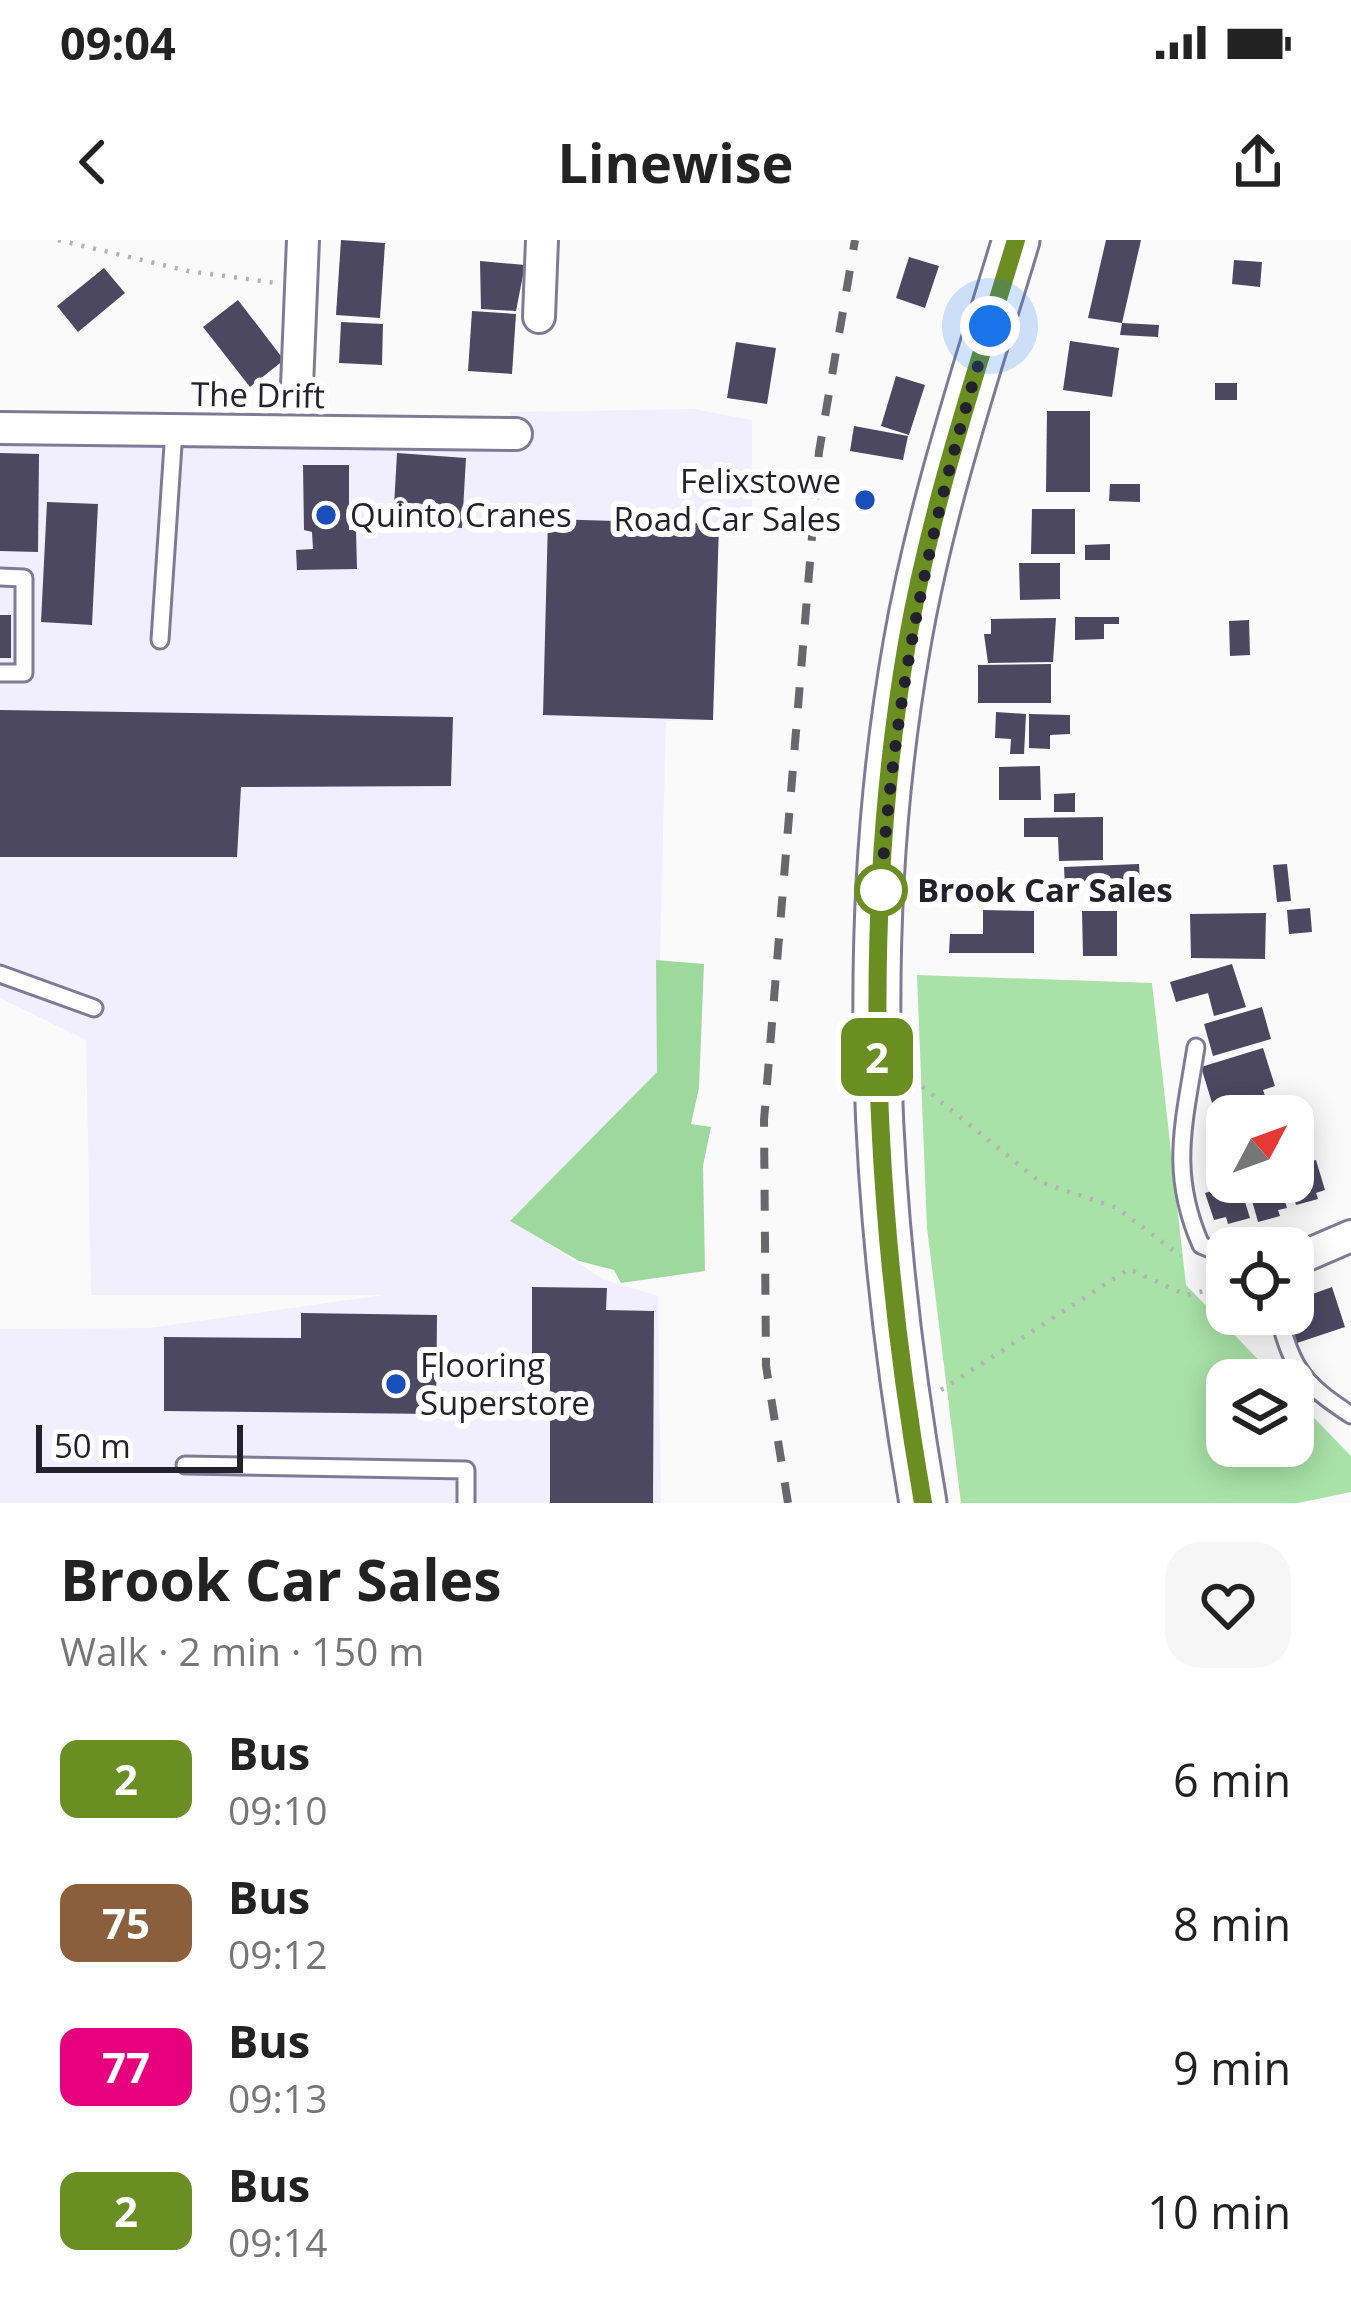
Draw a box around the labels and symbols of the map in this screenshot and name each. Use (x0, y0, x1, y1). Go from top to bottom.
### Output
your location (960, 296, 1020, 356)
street label: The Drift (191, 371, 325, 418)
place label: Felixstowe Road Car Sales (613, 458, 841, 541)
marker: Felixstowe Road Car Sales (852, 487, 878, 513)
place label: Quinto Cranes (350, 492, 572, 537)
marker: Quinto Cranes (313, 502, 339, 528)
marker: Brook Car Sales (856, 865, 906, 915)
place label: Brook Car Sales (917, 867, 1173, 912)
line badge: 2 (838, 1018, 916, 1096)
north arrow (1206, 1095, 1314, 1203)
place label: Flooring Superstore (420, 1342, 590, 1425)
marker: Flooring Superstore (383, 1371, 409, 1397)
scale bar (36, 1419, 243, 1472)

